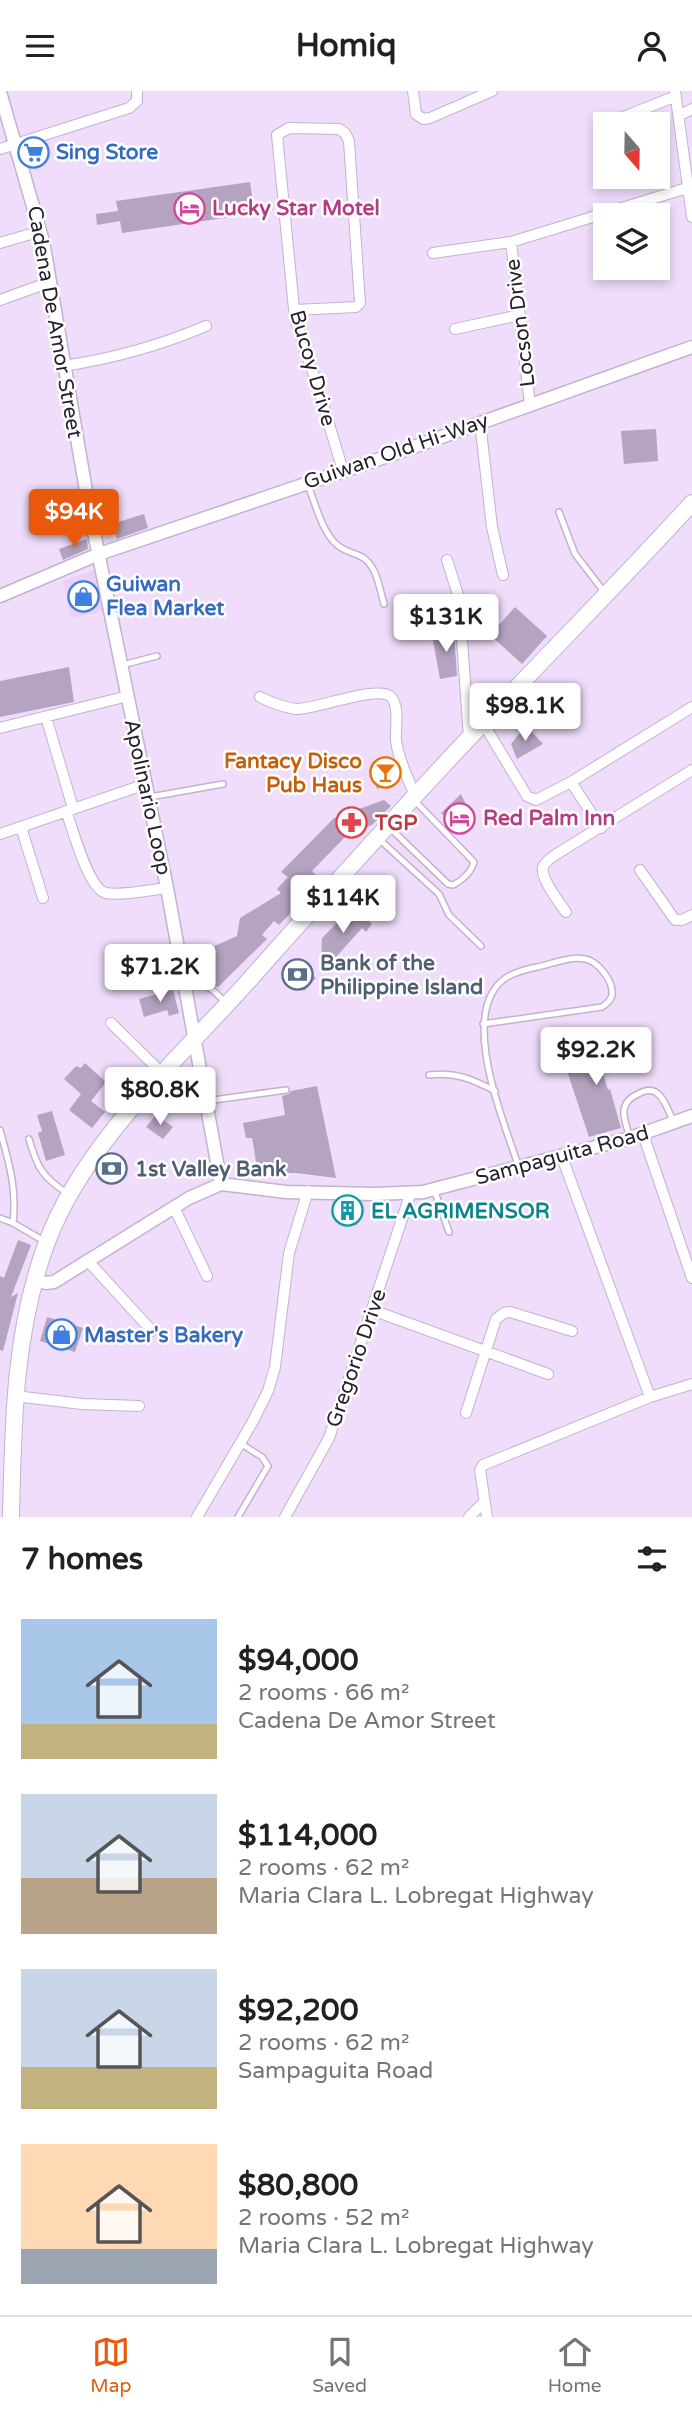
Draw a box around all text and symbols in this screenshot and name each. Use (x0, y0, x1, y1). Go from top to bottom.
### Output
icon: menu (21, 27, 59, 65)
text: Homiq (296, 27, 396, 65)
icon: person (633, 27, 671, 65)
north arrow (593, 112, 670, 189)
map controls (593, 112, 670, 280)
supermarket icon: Sing Store (16, 135, 50, 169)
place label: Sing Store (56, 140, 158, 165)
hotel icon: Lucky Star Motel (172, 191, 206, 225)
place label: Lucky Star Motel (212, 196, 380, 221)
button: layers (593, 203, 670, 280)
street label: Cadena De Amor Street (22, 204, 87, 440)
street label: Locson Drive (500, 257, 541, 388)
street label: Bucoy Drive (284, 307, 341, 429)
street label: Guiwan Old Hi-Way (300, 408, 492, 495)
pin: $94K (33, 489, 115, 549)
text: $94K (45, 498, 103, 526)
place label: Guiwan Flea Market (106, 572, 224, 621)
shop icon: Guiwan Flea Market (66, 579, 100, 613)
pin: $131K (397, 595, 495, 654)
text: $131K (410, 603, 482, 631)
pin: $98.1K (468, 683, 582, 743)
text: $98.1K (486, 692, 564, 720)
street label: Apolinario Loop (119, 717, 176, 877)
place label: Fantacy Disco Pub Haus (224, 749, 362, 798)
bar icon: Fantacy Disco Pub Haus (368, 756, 402, 790)
hotel icon: Red Palm Inn (443, 801, 477, 835)
pharmacy icon: TGP (335, 806, 369, 840)
place label: Red Palm Inn (483, 806, 615, 831)
place label: TGP (374, 811, 417, 836)
pin: $114K (294, 875, 392, 935)
text: $114K (307, 884, 379, 912)
pin: $71.2K (103, 944, 217, 1004)
place label: Bank of the Philippine Island (320, 951, 483, 1000)
text: $71.2K (121, 953, 199, 981)
bank icon: Bank of the Philippine Island (280, 958, 314, 992)
pin: $92.2K (539, 1027, 653, 1087)
text: $92.2K (557, 1036, 635, 1064)
pin: $80.8K (103, 1067, 217, 1127)
text: $80.8K (121, 1076, 199, 1104)
street label: Sampaguita Road (473, 1120, 652, 1191)
bank icon: 1st Valley Bank (95, 1152, 129, 1186)
place label: 1st Valley Bank (135, 1157, 287, 1182)
building icon: EL AGRIMENSOR (331, 1194, 365, 1228)
place label: EL AGRIMENSOR (371, 1199, 550, 1224)
street label: Gregorio Drive (321, 1286, 392, 1431)
shop icon: Master's Bakery (44, 1318, 78, 1352)
place label: Master's Bakery (84, 1323, 244, 1348)
icon: filters (633, 1540, 671, 1578)
text: 7 homes (21, 1541, 143, 1578)
text: $94,000 (238, 1642, 358, 1679)
icon: home (77, 1647, 161, 1731)
text: 2 rooms · 66 m² (238, 1679, 409, 1707)
text: Cadena De Amor Street (238, 1707, 496, 1735)
text: $114,000 (238, 1817, 377, 1854)
icon: home (77, 1822, 161, 1906)
text: 2 rooms · 62 m² (238, 1854, 409, 1882)
text: Maria Clara L. Lobregat Highway (238, 1882, 594, 1910)
text: $92,200 (238, 1992, 358, 2029)
icon: home (77, 1997, 161, 2081)
text: 2 rooms · 62 m² (238, 2029, 409, 2057)
text: Sampaguita Road (238, 2057, 433, 2085)
text: $80,800 (238, 2167, 358, 2204)
icon: home (77, 2172, 161, 2256)
text: 2 rooms · 52 m² (238, 2204, 409, 2232)
text: Maria Clara L. Lobregat Highway (238, 2232, 594, 2260)
tab: Map (90, 2333, 131, 2397)
tab: Saved (312, 2333, 367, 2397)
tab: Home (548, 2333, 602, 2397)

